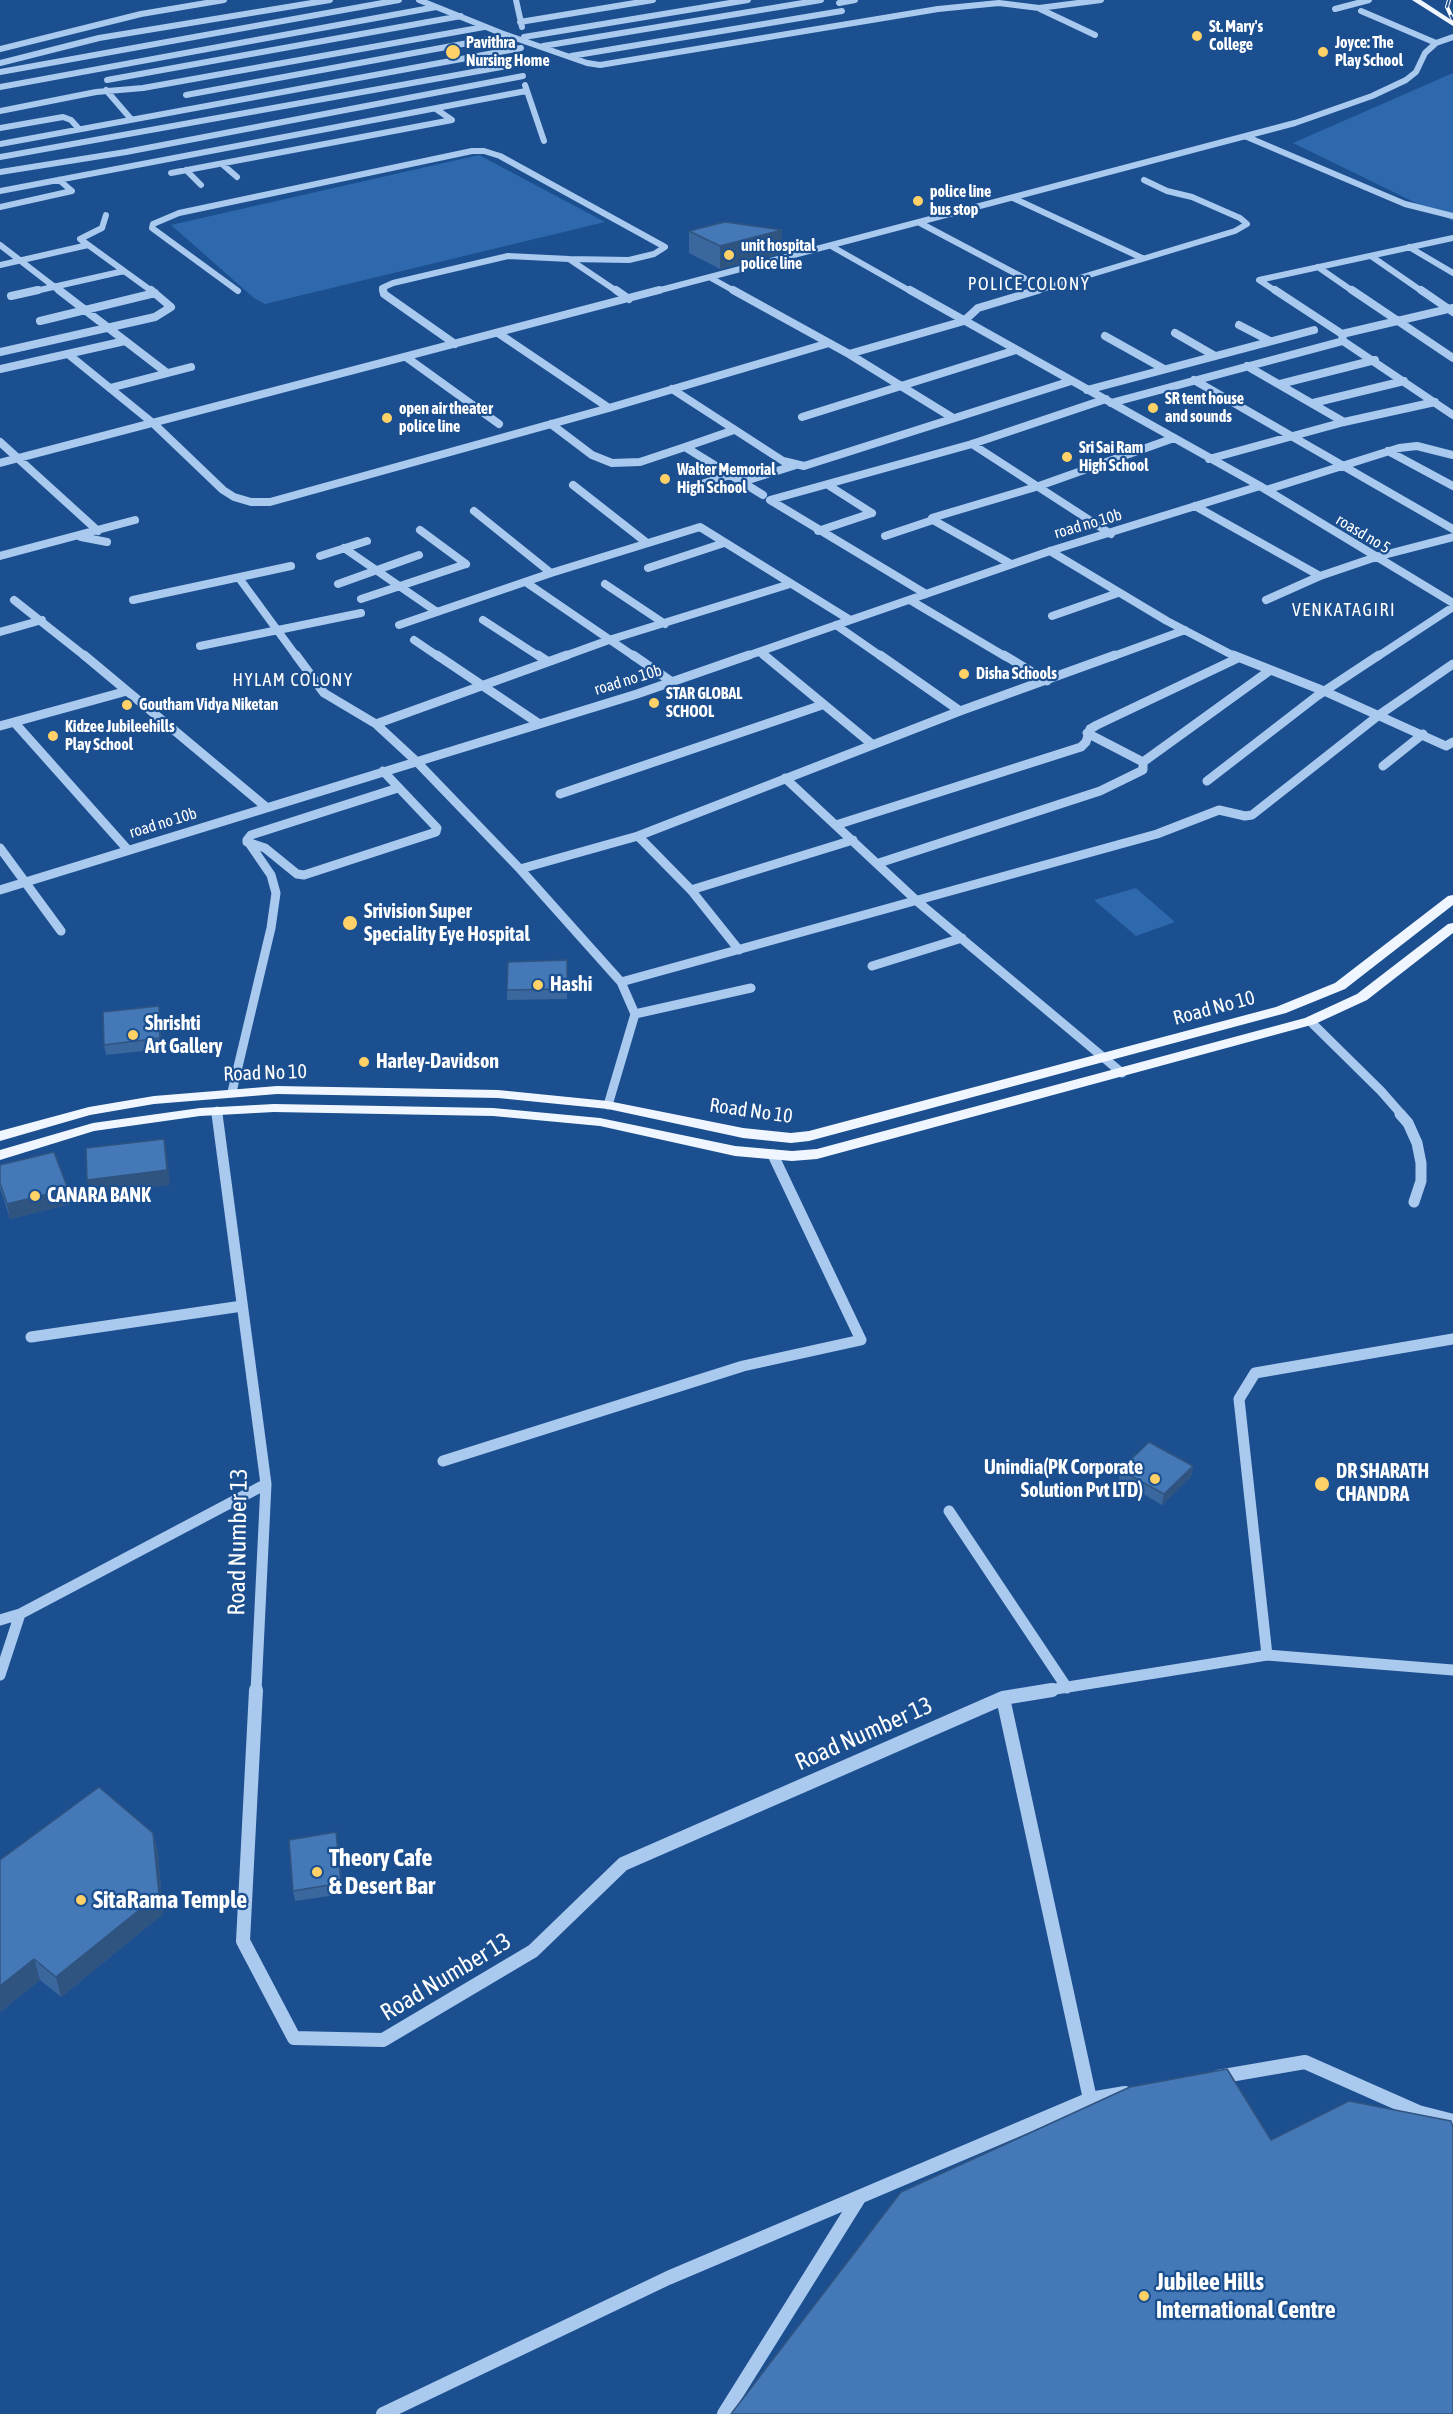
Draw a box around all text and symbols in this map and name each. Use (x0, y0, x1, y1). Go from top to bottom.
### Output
place label: St. Mary's College (1209, 17, 1263, 55)
marker: St. Mary's College (1190, 29, 1204, 43)
place label: Pavithra Nursing Home (466, 33, 550, 71)
place label: Joyce: The Play School (1335, 33, 1403, 71)
marker: Pavithra Nursing Home (444, 43, 462, 61)
marker: Joyce: The Play School (1316, 45, 1330, 59)
place label: police line bus stop (930, 182, 991, 220)
marker: police line bus stop (911, 194, 925, 208)
place label: unit hospital police line (741, 236, 815, 274)
marker: unit hospital police line (722, 248, 736, 262)
district label: POLICE COLONY (968, 273, 1090, 295)
place label: SR tent house and sounds (1165, 389, 1244, 427)
place label: open air theater police line (399, 399, 493, 437)
marker: SR tent house and sounds (1146, 401, 1160, 415)
marker: open air theater police line (380, 411, 394, 425)
place label: Sri Sai Ram High School (1079, 438, 1148, 476)
marker: Sri Sai Ram High School (1060, 450, 1074, 464)
place label: Walter Memorial High School (677, 460, 776, 498)
marker: Walter Memorial High School (658, 472, 672, 486)
street label: road no 10b (1052, 505, 1124, 543)
street label: roasd no 5 (1332, 510, 1394, 558)
district label: VENKATAGIRI (1292, 599, 1396, 621)
street label: road no 10b (592, 661, 664, 699)
place label: Disha Schools (976, 664, 1057, 684)
marker: Disha Schools (957, 667, 971, 681)
district label: HYLAM COLONY (233, 669, 353, 691)
place label: STAR GLOBAL SCHOOL (666, 684, 742, 722)
place label: Goutham Vidya Niketan (139, 695, 278, 715)
marker: STAR GLOBAL SCHOOL (647, 696, 661, 710)
marker: Goutham Vidya Niketan (120, 698, 134, 712)
place label: Kidzee Jubileehills Play School (65, 717, 175, 755)
marker: Kidzee Jubileehills Play School (46, 729, 60, 743)
street label: road no 10b (127, 804, 199, 842)
place label: Srivision Super Speciality Eye Hospital (364, 900, 530, 947)
marker: Srivision Super Speciality Eye Hospital (341, 914, 359, 932)
place label: Hashi (550, 973, 592, 997)
marker: Hashi (531, 978, 545, 992)
street label: Road No 10 (1170, 986, 1258, 1030)
place label: Shrishti Art Gallery (145, 1012, 223, 1059)
marker: Shrishti Art Gallery (126, 1028, 140, 1042)
place label: Harley-Davidson (376, 1050, 499, 1074)
marker: Harley-Davidson (357, 1055, 371, 1069)
street label: Road No 10 (223, 1060, 307, 1086)
street label: Road No 10 (708, 1093, 794, 1129)
place label: CANARA BANK (47, 1184, 151, 1208)
marker: CANARA BANK (28, 1189, 42, 1203)
place label: Unindia(PK Corporate Solution Pvt LTD) (984, 1456, 1143, 1503)
place label: DR SHARATH CHANDRA (1336, 1460, 1429, 1507)
street label: Road Number 13 (222, 1468, 254, 1616)
marker: Unindia(PK Corporate Solution Pvt LTD) (1148, 1472, 1162, 1486)
marker: DR SHARATH CHANDRA (1313, 1475, 1331, 1493)
street label: Road Number 13 (791, 1691, 937, 1777)
place label: Theory Cafe & Desert Bar (329, 1844, 435, 1900)
marker: Theory Cafe & Desert Bar (310, 1865, 324, 1879)
place label: SitaRama Temple (93, 1886, 247, 1914)
marker: SitaRama Temple (74, 1893, 88, 1907)
street label: Road Number 13 (375, 1927, 517, 2027)
place label: Jubilee Hills International Centre (1156, 2268, 1336, 2324)
marker: Jubilee Hills International Centre (1137, 2289, 1151, 2303)

